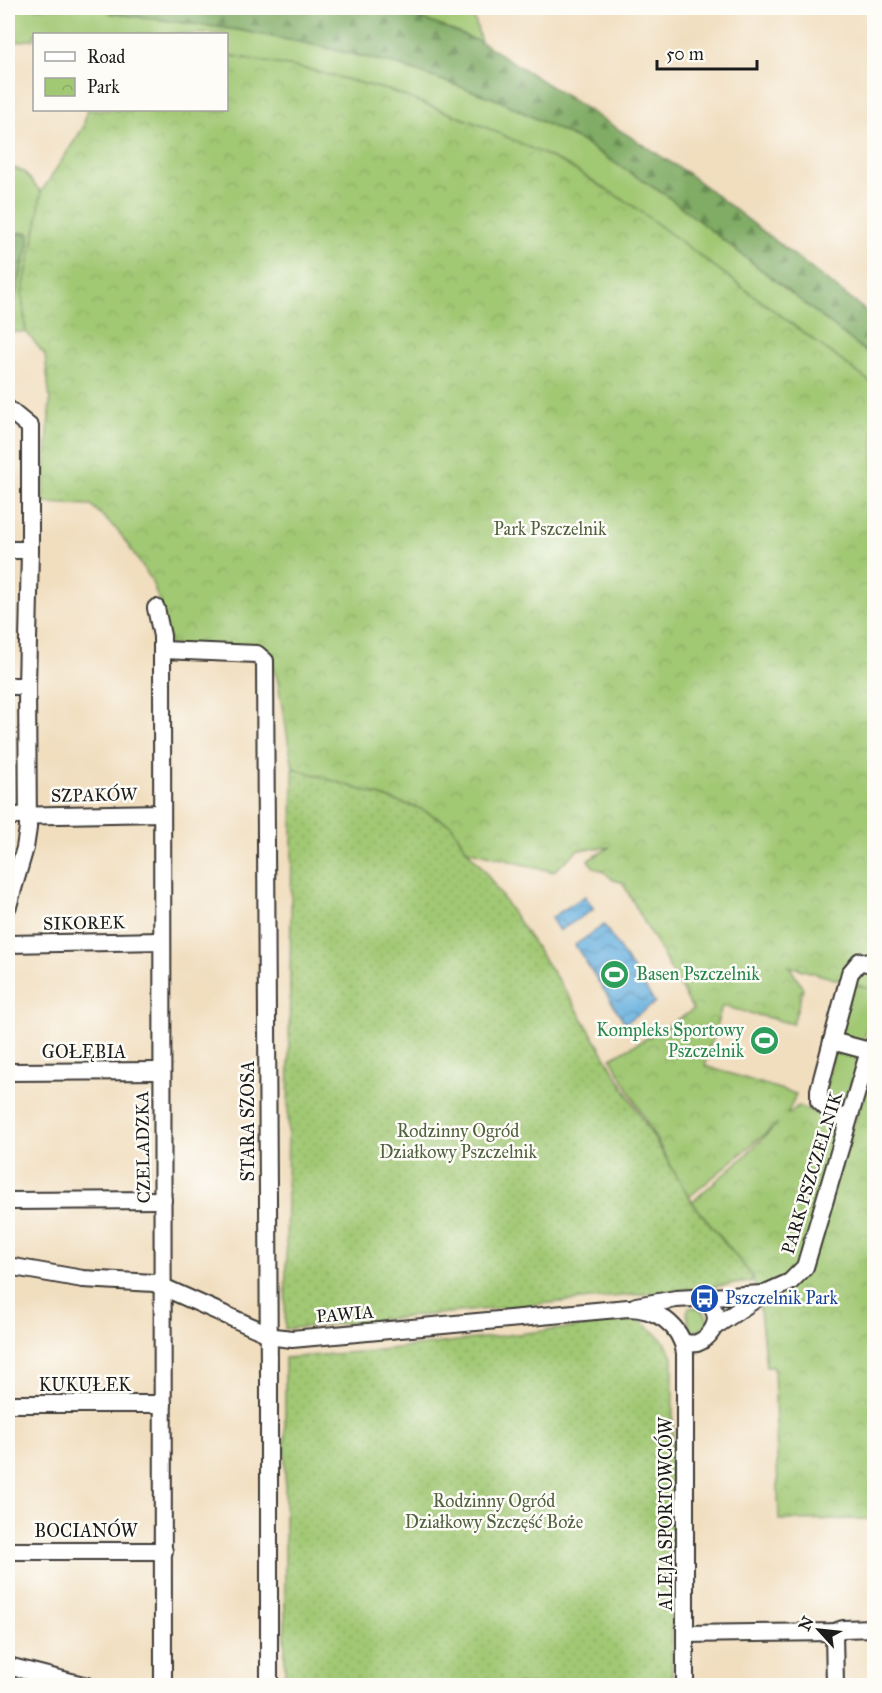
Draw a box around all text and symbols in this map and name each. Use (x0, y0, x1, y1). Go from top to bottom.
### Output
legend (33, 33, 228, 111)
scale bar (657, 33, 758, 71)
text: 50 m (666, 43, 704, 65)
text: Road (87, 46, 125, 68)
text: Park (87, 76, 120, 98)
park label: Park Pszczelnik (494, 518, 607, 540)
street label: SZPAKÓW (51, 781, 138, 807)
street label: SIKOREK (43, 911, 126, 935)
sports icon: Basen Pszczelnik (599, 958, 631, 990)
place label: Basen Pszczelnik (636, 963, 760, 985)
place label: Kompleks Sportowy Pszczelnik (596, 1019, 745, 1062)
sports icon: Kompleks Sportowy Pszczelnik (749, 1024, 781, 1056)
street label: GOŁĘBIA (42, 1041, 126, 1063)
street label: STARA SZOSA (237, 1061, 259, 1181)
street label: PARK PSZCZELNIK (777, 1088, 848, 1257)
street label: CZELADZKA (131, 1090, 155, 1204)
park label: Rodzinny Ogród Działkowy Pszczelnik (379, 1120, 537, 1163)
bus stop icon: Pszczelnik Park (688, 1282, 720, 1314)
place label: Pszczelnik Park (725, 1287, 838, 1309)
street label: PAWIA (315, 1301, 375, 1327)
street label: KUKUŁEK (39, 1374, 132, 1396)
street label: ALEJA SPORTOWCÓW (653, 1416, 678, 1612)
park label: Rodzinny Ogród Działkowy Szczęść Boże (405, 1490, 583, 1533)
street label: BOCIANÓW (34, 1518, 139, 1542)
north arrow (789, 1600, 849, 1660)
text: N (795, 1613, 818, 1634)

